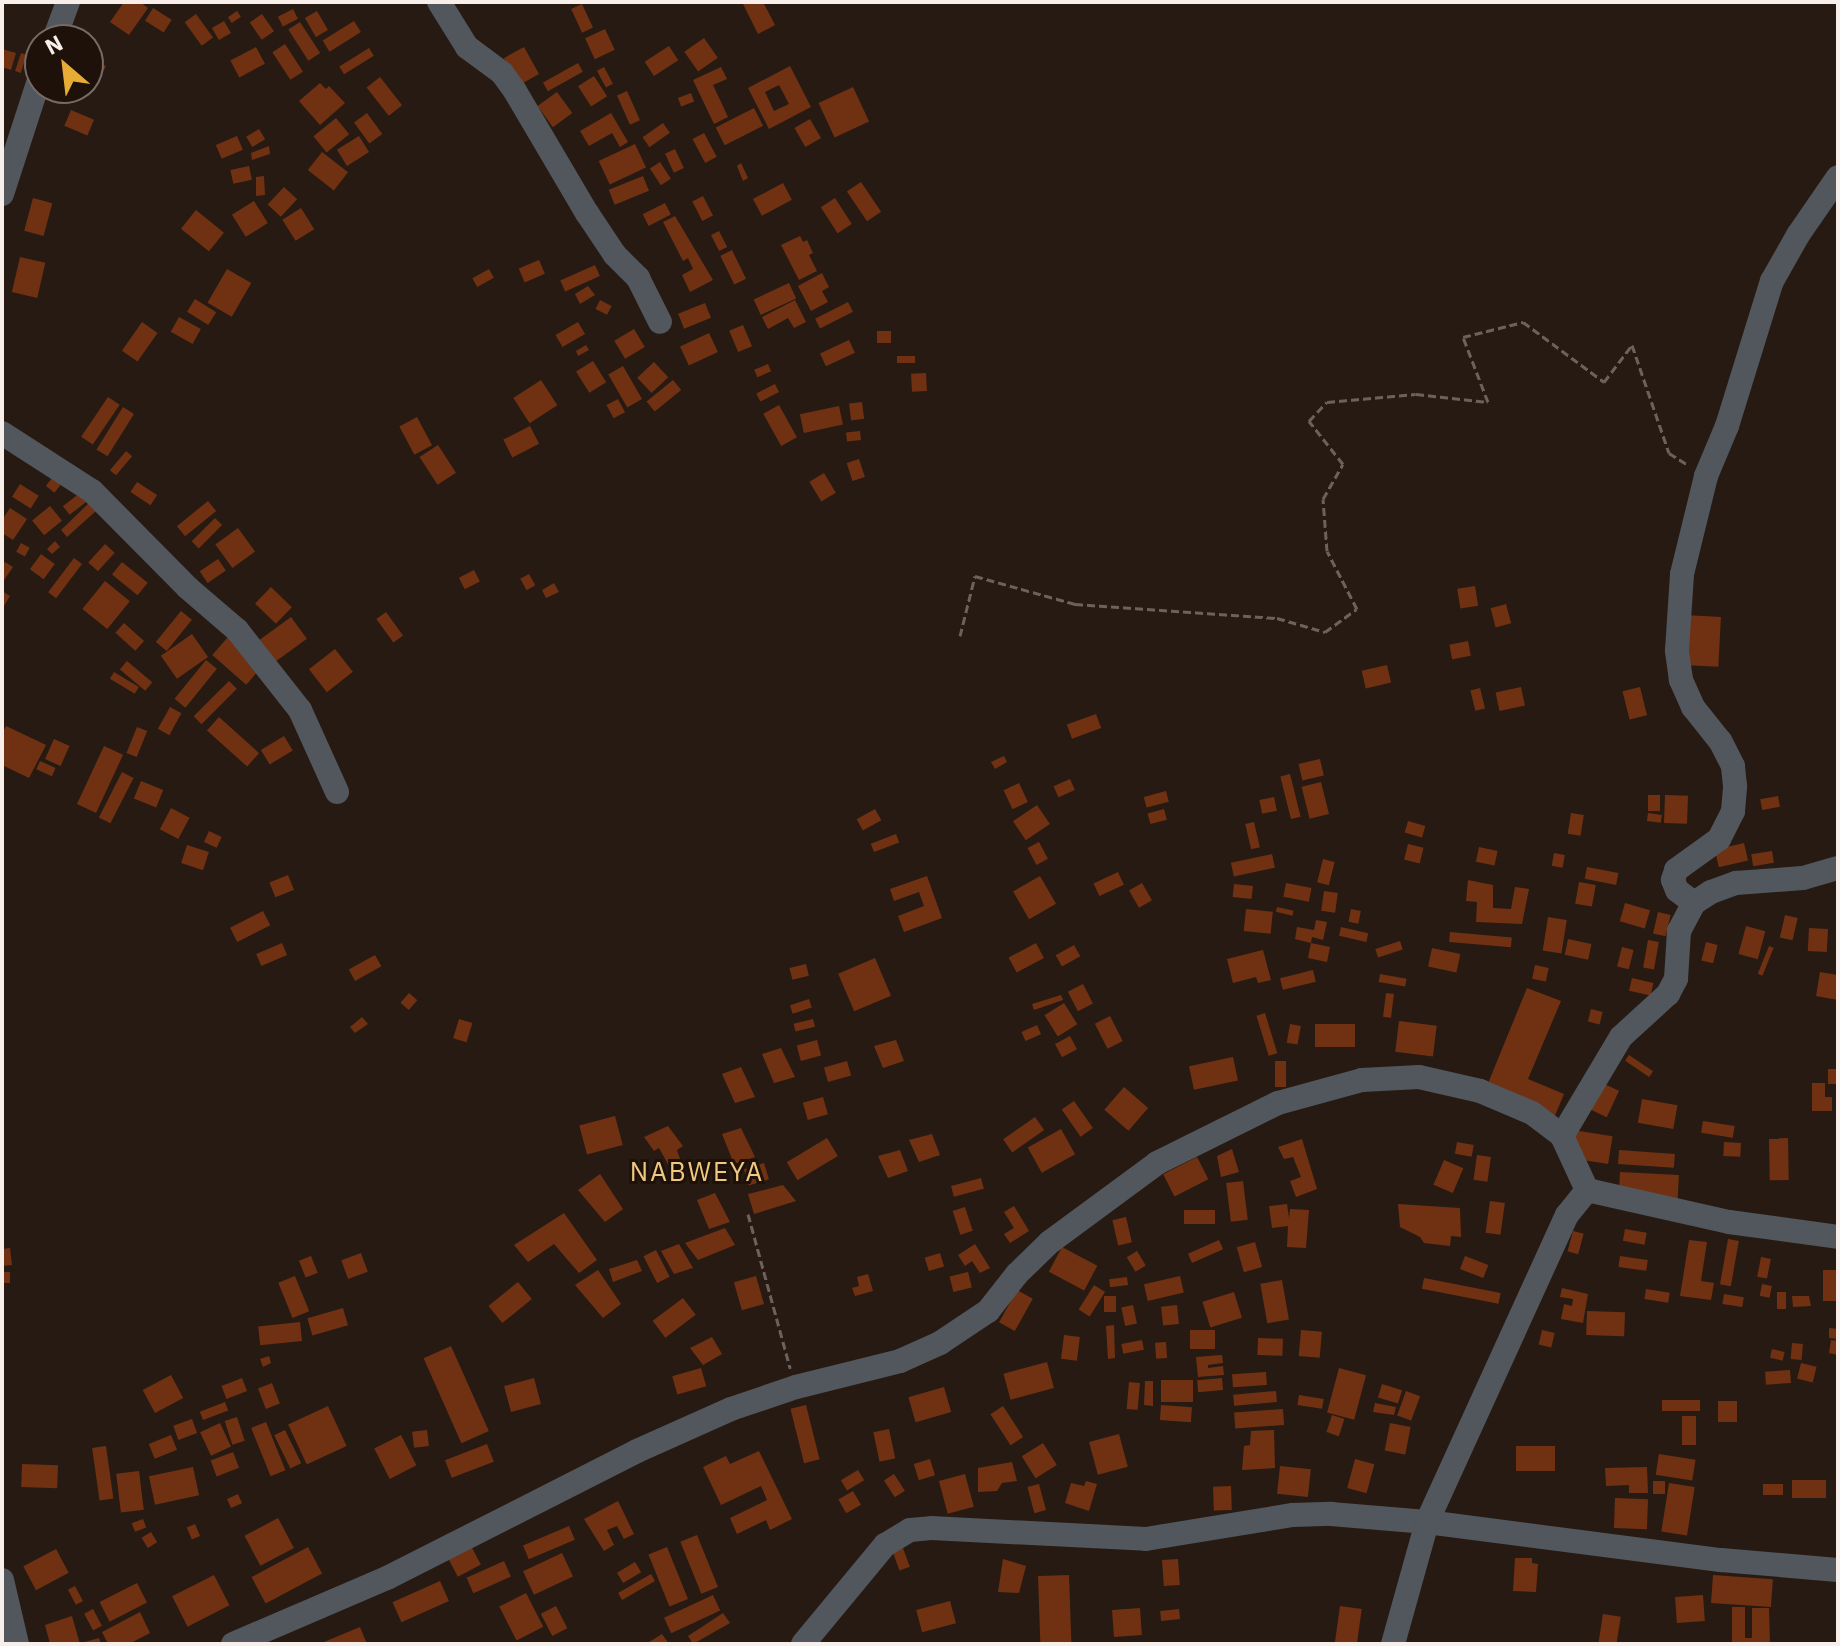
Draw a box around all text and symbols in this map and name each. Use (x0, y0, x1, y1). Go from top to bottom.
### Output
north arrow (24, 24, 104, 104)
text: N (40, 28, 67, 61)
district label: NABWEYA (630, 1156, 764, 1188)

